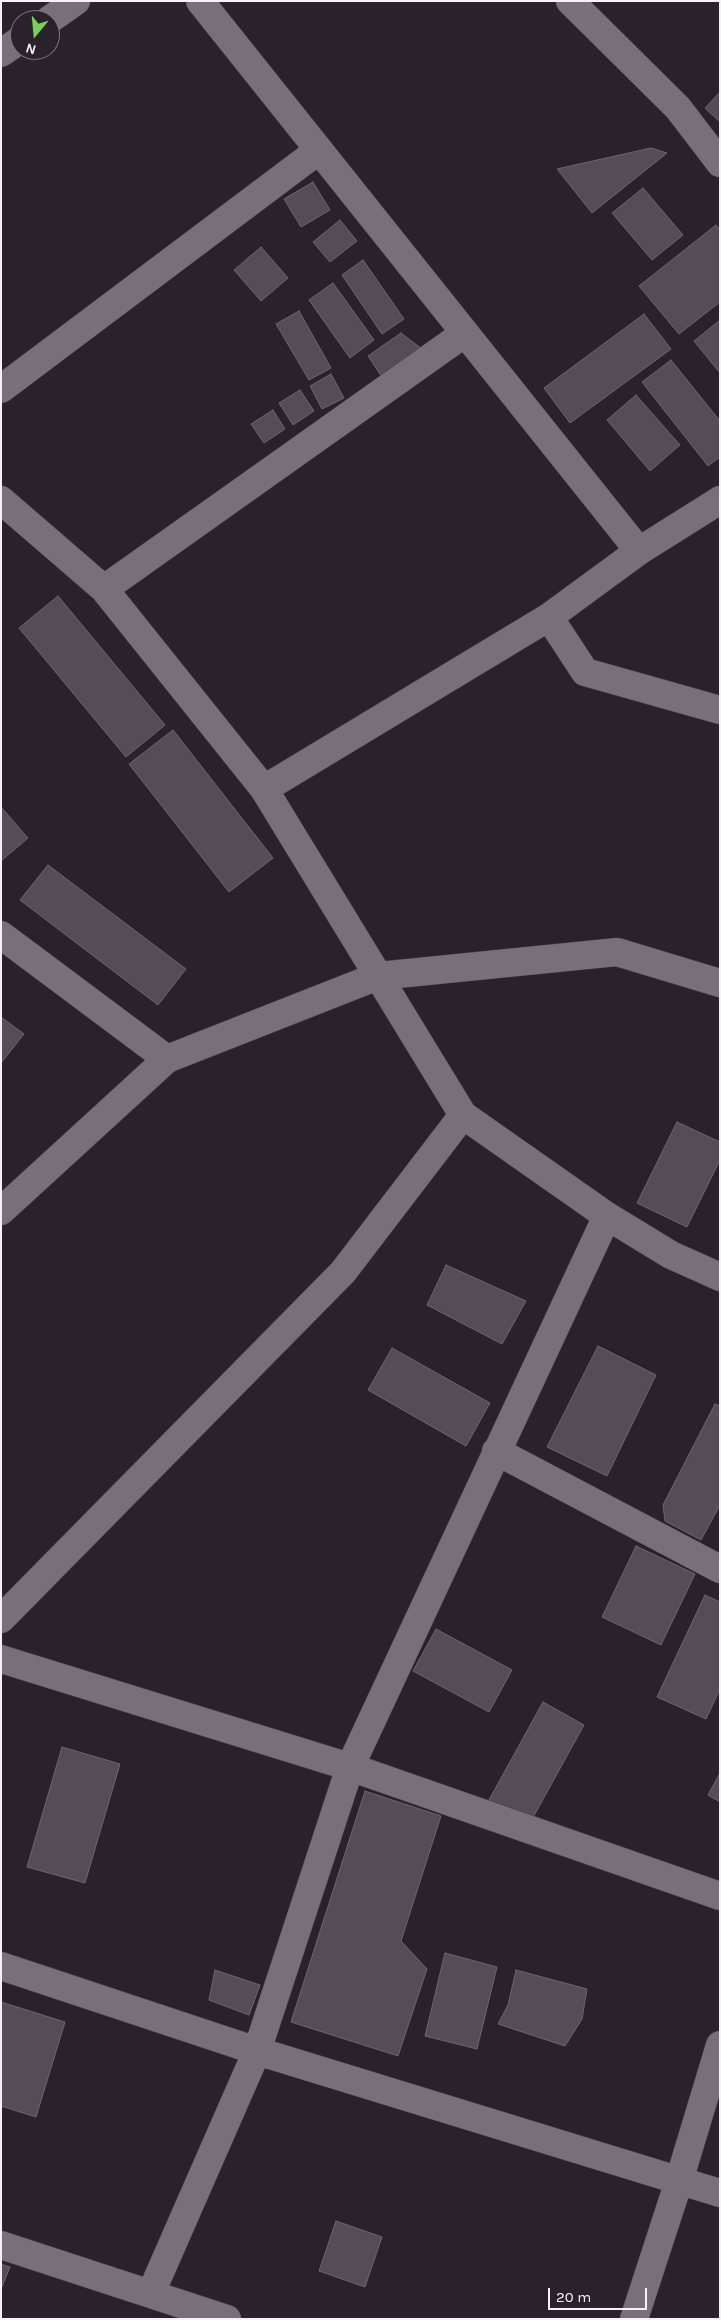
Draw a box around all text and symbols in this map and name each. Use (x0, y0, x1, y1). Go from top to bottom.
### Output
north arrow (10, 10, 60, 60)
text: N (23, 39, 38, 58)
scale bar (551, 2278, 650, 2310)
text: 20 m (556, 2288, 591, 2306)

